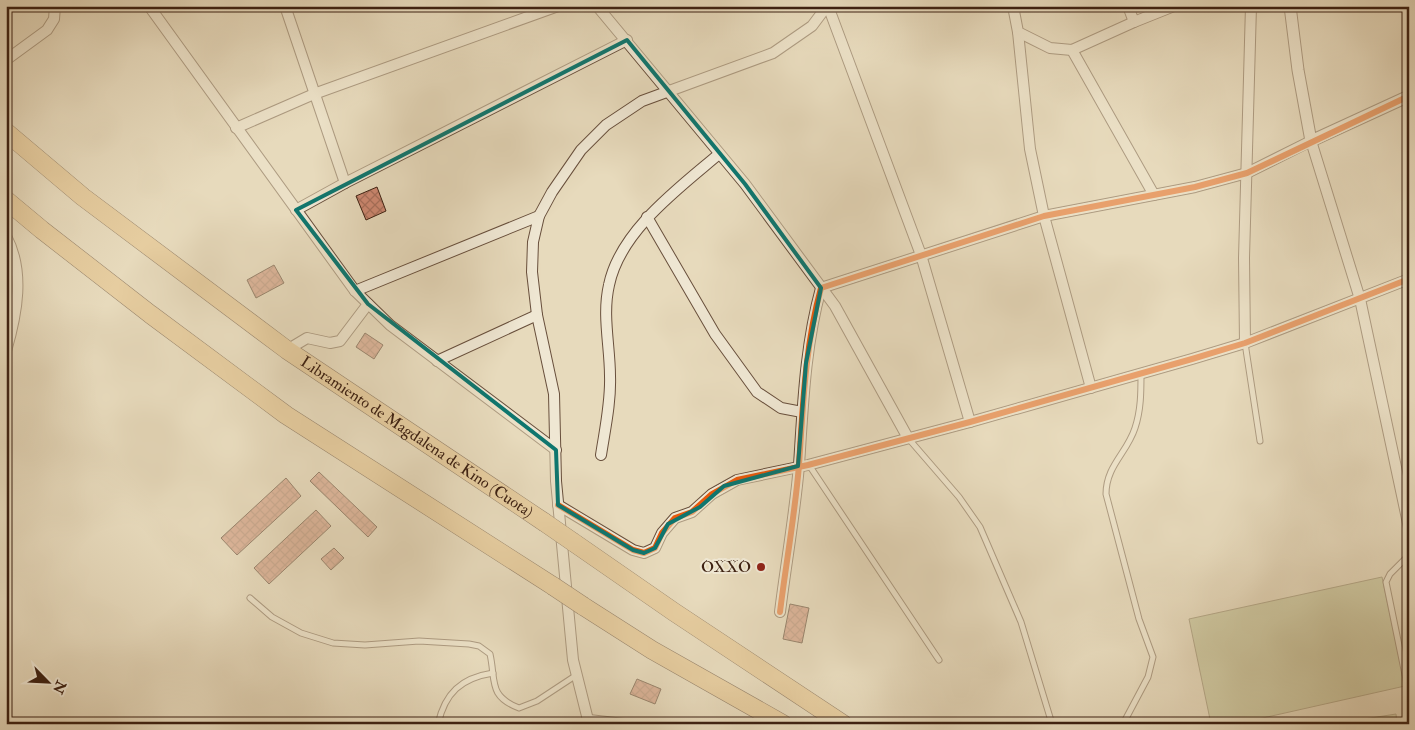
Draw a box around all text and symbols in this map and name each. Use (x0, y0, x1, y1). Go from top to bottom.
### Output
street label: Libramiento de Magdalena de Kino (Cuota) (297, 352, 537, 522)
place label: OXXO (701, 557, 751, 577)
marker: OXXO (755, 561, 767, 573)
north arrow (22, 658, 72, 708)
text: N (49, 677, 70, 697)

